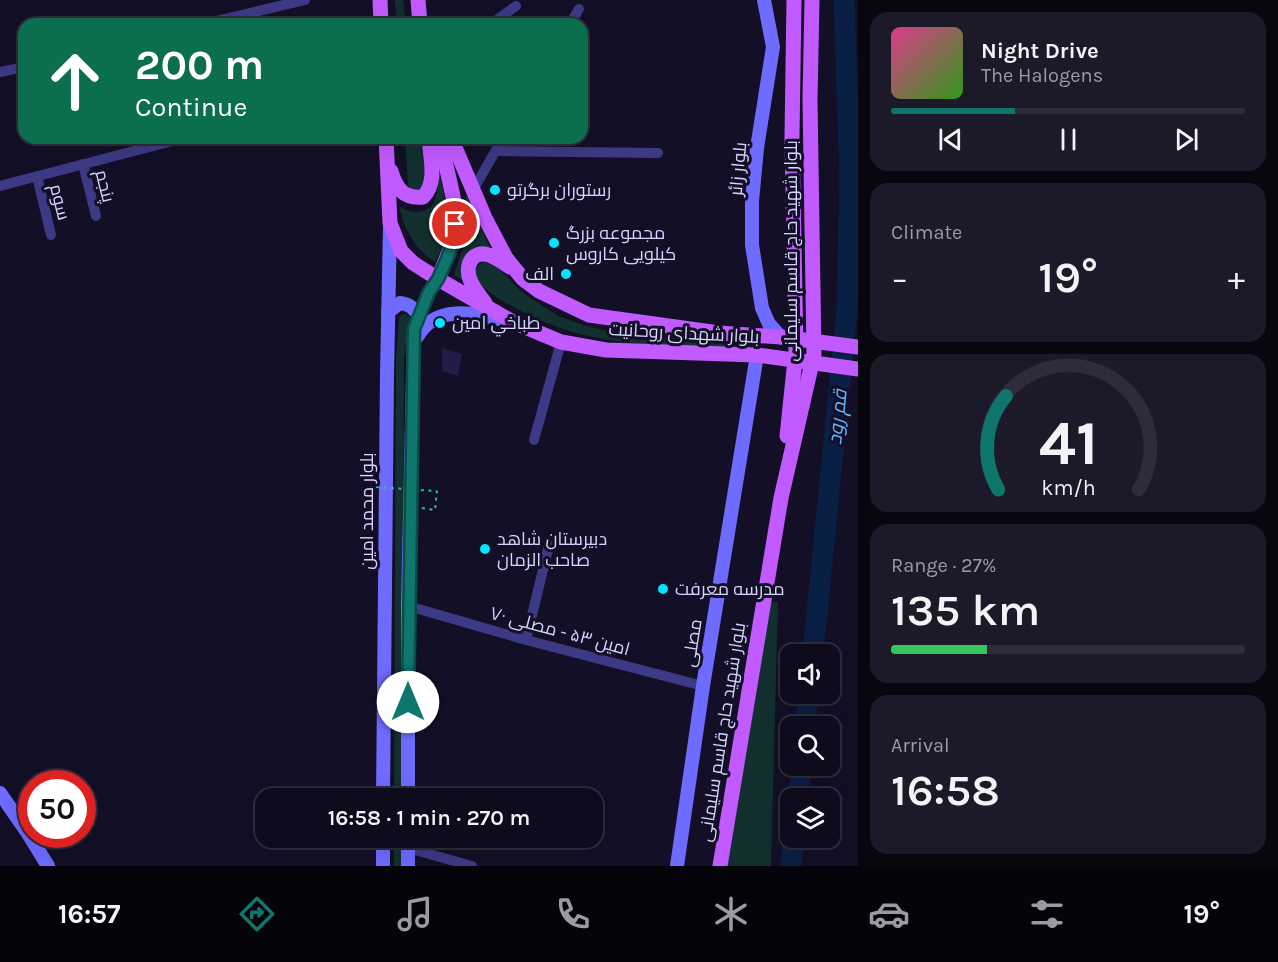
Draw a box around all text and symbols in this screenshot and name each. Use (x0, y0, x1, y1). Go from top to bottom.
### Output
text: Night Drive (981, 38, 1099, 64)
text: 200 m (135, 40, 264, 90)
icon: ahead (36, 42, 114, 120)
text: The Halogens (981, 64, 1103, 87)
text: Continue (135, 91, 247, 123)
icon: previous (934, 123, 967, 156)
icon: pause (1052, 123, 1085, 156)
icon: next (1170, 123, 1203, 156)
street label: بلوار شهید حاج قاسم سلیمانی (780, 140, 803, 362)
street label: بلوار زائر (725, 141, 751, 198)
street label: پنجم (89, 167, 120, 205)
place label: رستوران برگرتو (507, 179, 611, 201)
street label: سوم (44, 182, 75, 223)
marker: رستوران برگرتو (488, 183, 502, 197)
pin (429, 198, 480, 249)
icon: arrive (438, 207, 471, 240)
text: Climate (891, 221, 962, 244)
place label: مجموعه بزرگ کیلویی کاروس (566, 222, 676, 265)
marker: مجموعه بزرگ کیلویی کاروس (547, 236, 561, 250)
text: 19° (1038, 251, 1098, 303)
text: − (891, 259, 908, 297)
text: + (1228, 259, 1245, 297)
place label: الف (525, 263, 554, 285)
marker: الف (559, 267, 573, 281)
place label: طباخي امين (452, 312, 540, 337)
marker: طباخي امين (433, 316, 447, 330)
street label: بلوار شهدای روحانیت (608, 318, 760, 348)
water label: قم رود (823, 386, 854, 446)
text: 41 (1038, 407, 1098, 480)
street label: بلوار محمد امین (356, 452, 378, 570)
text: km/h (1041, 475, 1095, 500)
place label: دبیرستان شاهد صاحب الزمان (497, 528, 607, 571)
marker: دبیرستان شاهد صاحب الزمان (478, 542, 492, 556)
text: Range · 27% (891, 554, 996, 577)
place label: مدرسه معرفت (675, 578, 785, 600)
marker: مدرسه معرفت (656, 582, 670, 596)
text: 135 km (891, 584, 1040, 636)
street label: امین ۵۳ - مصلی ۷۰ (488, 602, 632, 660)
street label: مصلی (677, 617, 707, 669)
street label: بلوار شهید حاج قاسم سلیمانی (694, 621, 751, 843)
map controls (780, 644, 840, 848)
button: sound (780, 644, 840, 704)
position arrow (376, 670, 440, 734)
button: search (780, 716, 840, 776)
text: Arrival (891, 734, 950, 757)
text: 16:58 (891, 764, 1000, 816)
speed limit sign: 50 (18, 770, 96, 848)
button: layers (780, 788, 840, 848)
text: 16:58 · 1 min · 270 m (328, 805, 530, 831)
icon: directions (236, 893, 278, 935)
icon: music (394, 893, 436, 935)
icon: phone (552, 893, 594, 935)
icon: climate (710, 893, 752, 935)
icon: car (868, 893, 910, 935)
icon: filters (1026, 893, 1068, 935)
text: 16:57 (58, 898, 120, 930)
text: 19° (1183, 898, 1220, 930)

